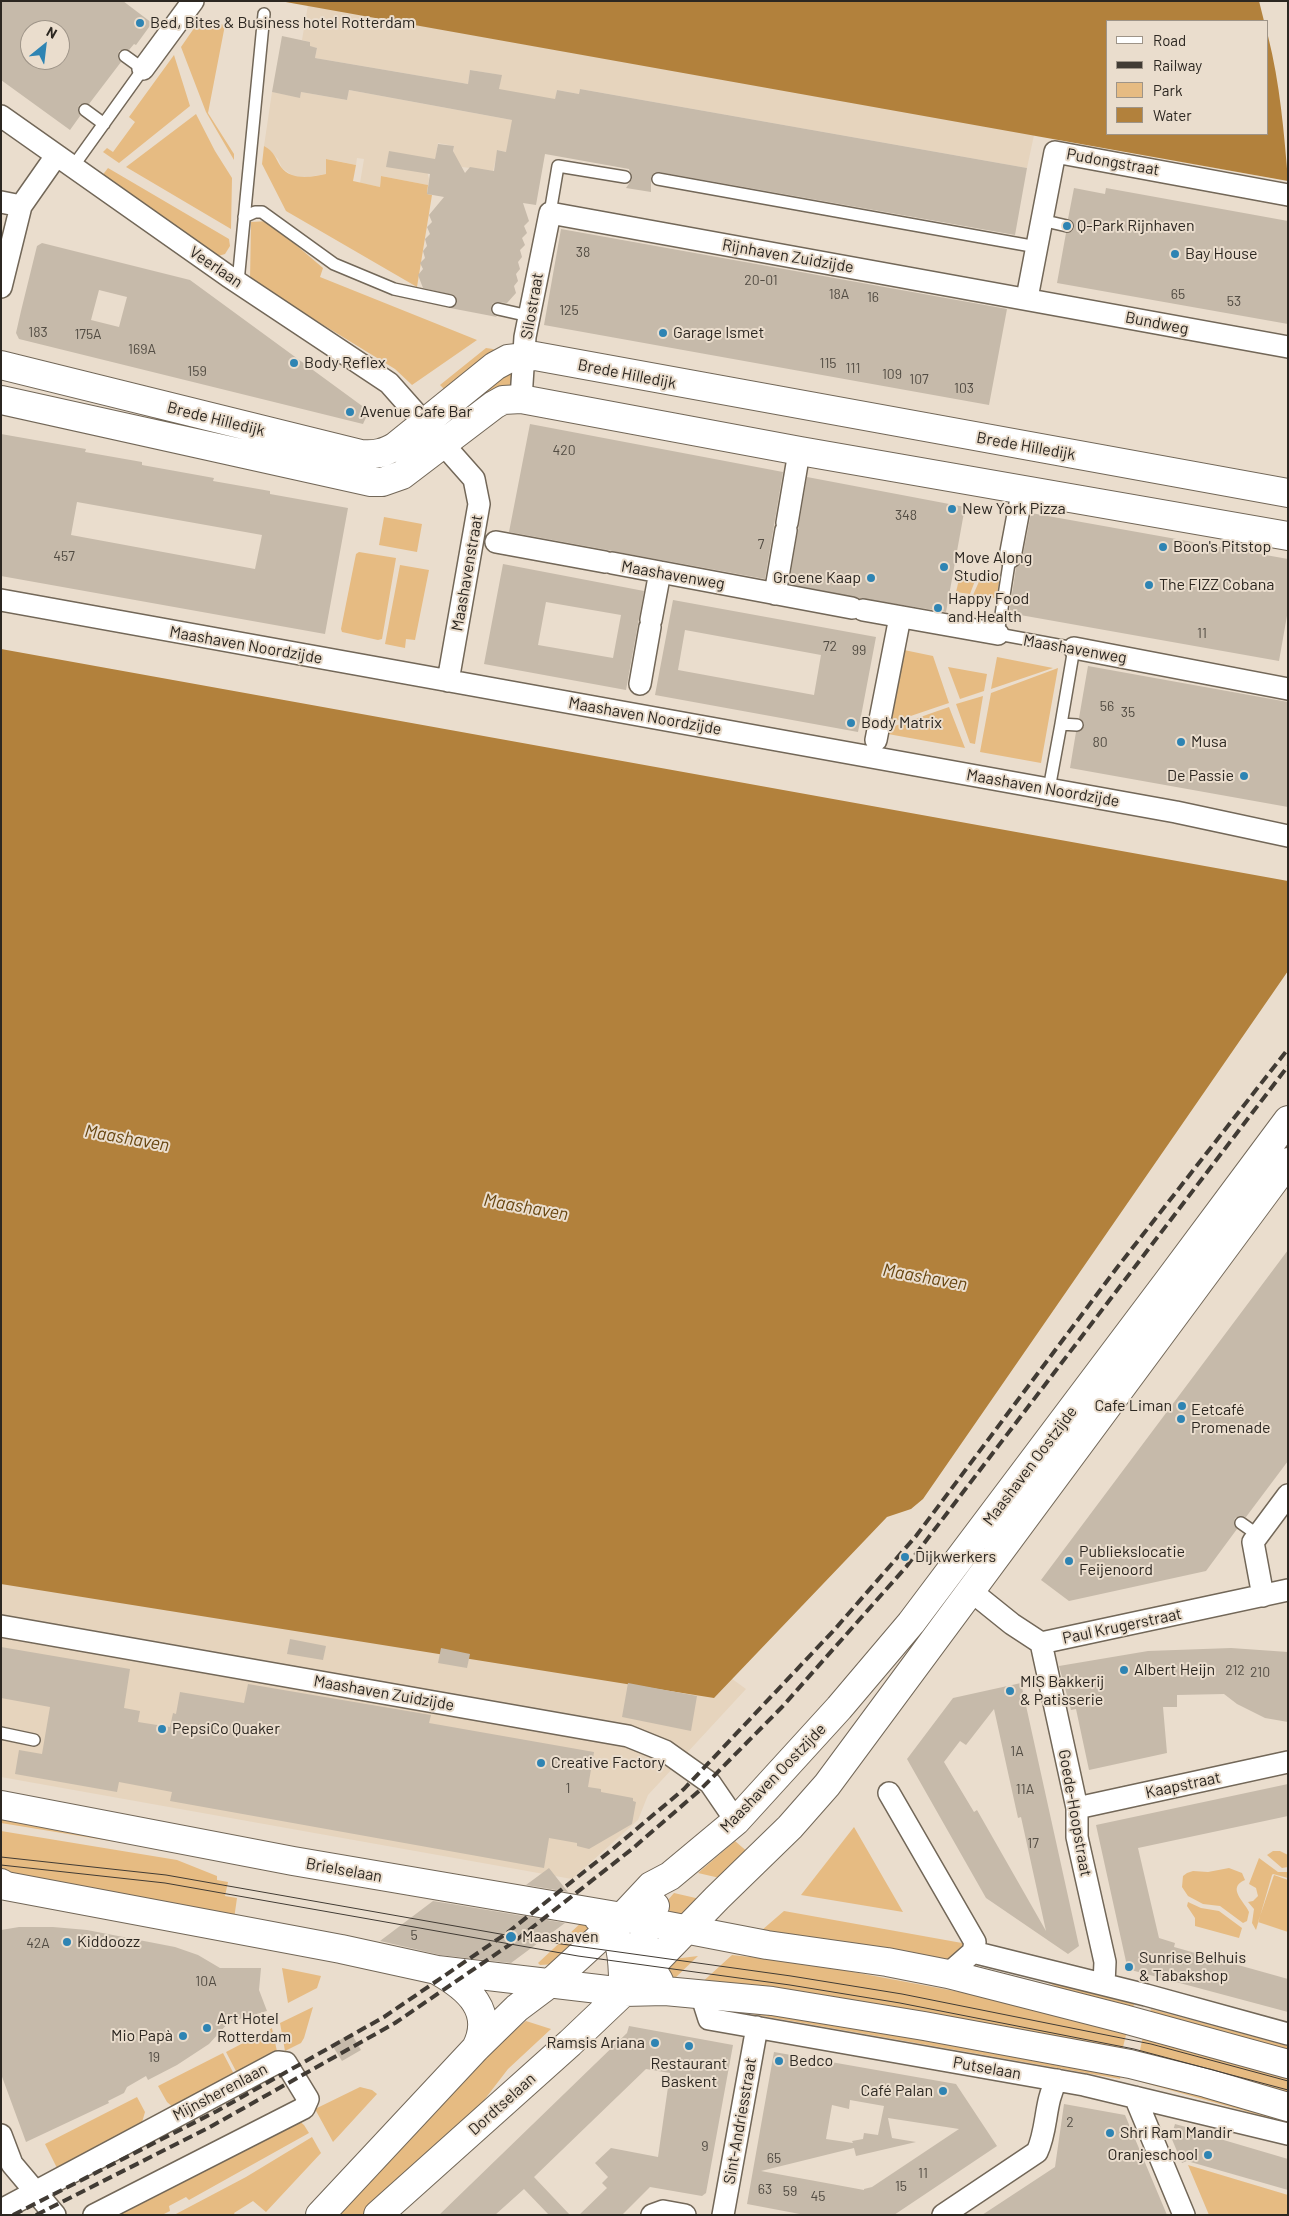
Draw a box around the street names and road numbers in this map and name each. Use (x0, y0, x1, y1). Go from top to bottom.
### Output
street label: Pudongstraat (1065, 144, 1161, 180)
street label: Rijnhaven Zuidzijde (721, 235, 855, 277)
street label: Veerlaan (186, 242, 246, 292)
street label: Silostraat (517, 271, 547, 341)
street label: Bundweg (1124, 307, 1190, 339)
street label: Brede Hilledijk (576, 355, 678, 393)
street label: Brede Hilledijk (165, 398, 267, 440)
street label: Brede Hilledijk (975, 428, 1077, 464)
street label: Maashavenstraat (447, 513, 487, 633)
street label: Maashavenweg (620, 556, 726, 594)
street label: Maashaven Noordzijde (168, 622, 324, 668)
street label: Maashavenweg (1022, 630, 1128, 668)
street label: Maashaven Noordzijde (567, 693, 723, 739)
street label: Maashaven Noordzijde (965, 765, 1121, 811)
street label: Maashaven Oostzijde (979, 1403, 1081, 1529)
street label: Paul Krugerstraat (1061, 1604, 1183, 1648)
street label: Maashaven Zuidzijde (312, 1671, 456, 1715)
street label: Maashaven Oostzijde (716, 1719, 830, 1837)
street label: Goede-Hoopstraat (1054, 1748, 1096, 1878)
street label: Kaapstraat (1144, 1768, 1222, 1802)
street label: Brielselaan (304, 1854, 384, 1886)
street label: Putselaan (951, 2053, 1023, 2083)
street label: Sint-Andriesstraat (719, 2056, 761, 2186)
street label: Mijnsherenlaan (169, 2059, 271, 2125)
street label: Dordtselaan (464, 2069, 540, 2139)

